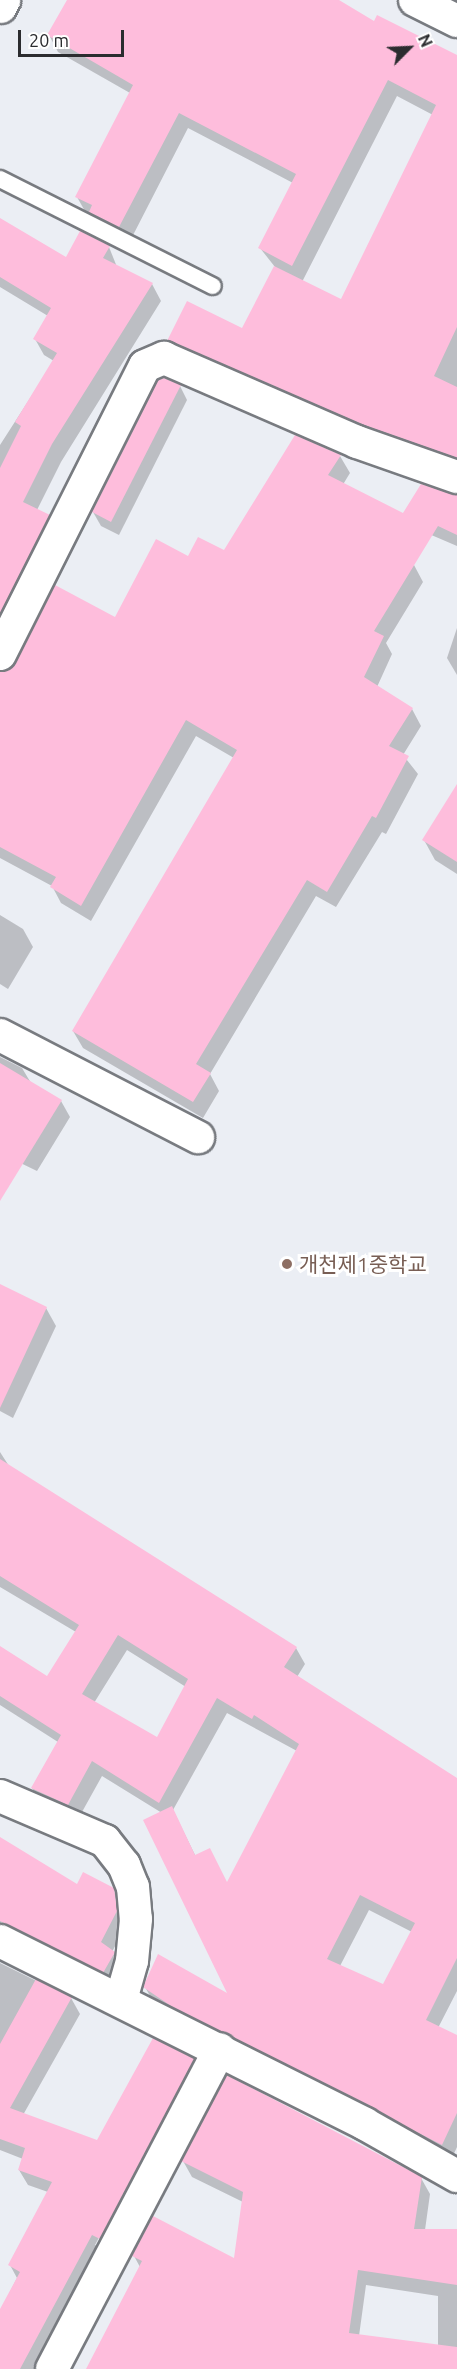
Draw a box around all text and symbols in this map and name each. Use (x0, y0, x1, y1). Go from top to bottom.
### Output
scale bar (21, 18, 128, 56)
north arrow (379, 18, 439, 78)
text: 20 m (29, 30, 69, 50)
text: N (415, 32, 436, 50)
place label: 개천제1중학교 (299, 1251, 427, 1277)
marker: 개천제1중학교 (280, 1257, 294, 1271)

